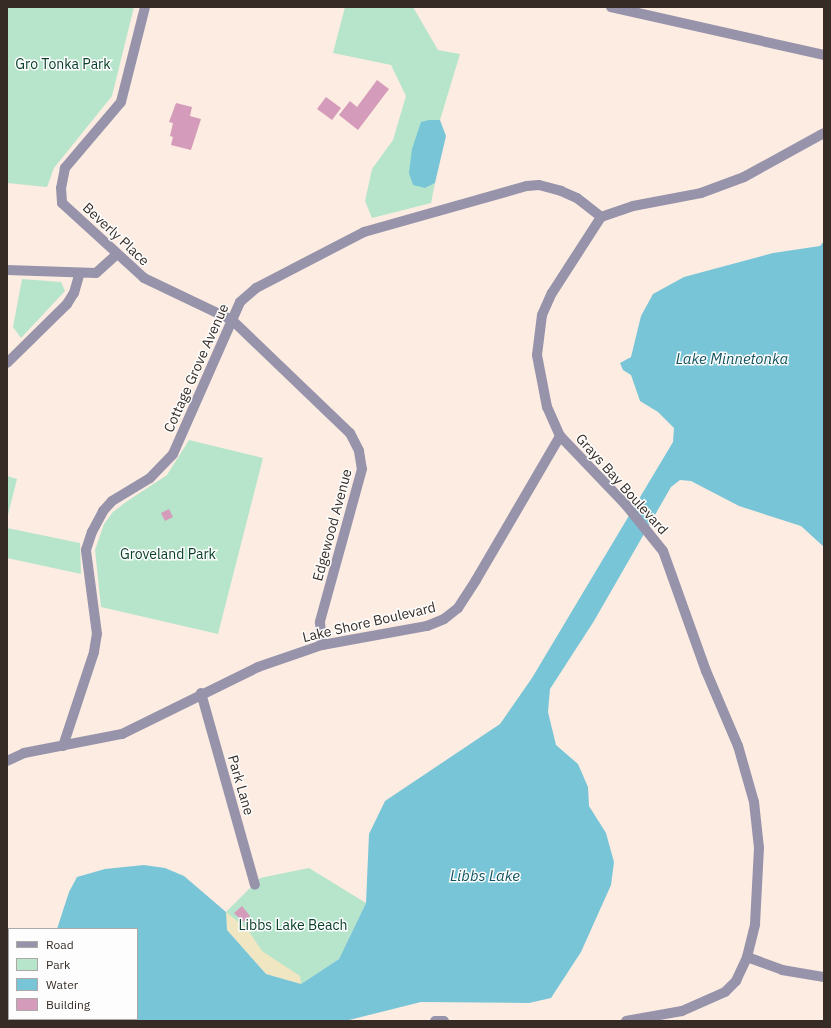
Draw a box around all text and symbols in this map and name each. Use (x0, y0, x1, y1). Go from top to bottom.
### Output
park label: Gro Tonka Park (15, 56, 111, 72)
street label: Beverly Place (79, 199, 153, 269)
street label: Cottage Grove Avenue (160, 301, 232, 435)
water label: Lake Minnetonka (676, 350, 788, 368)
street label: Grays Bay Boulevard (572, 430, 672, 538)
street label: Edgewood Avenue (309, 467, 355, 583)
park label: Groveland Park (120, 546, 216, 562)
street label: Lake Shore Boulevard (301, 598, 437, 646)
street label: Park Lane (224, 753, 258, 817)
water label: Libbs Lake (450, 867, 520, 885)
park label: Libbs Lake Beach (239, 917, 347, 933)
legend (8, 928, 138, 1020)
text: Road (46, 937, 74, 952)
text: Park (46, 957, 70, 972)
text: Water (46, 977, 78, 992)
text: Building (46, 997, 90, 1012)

